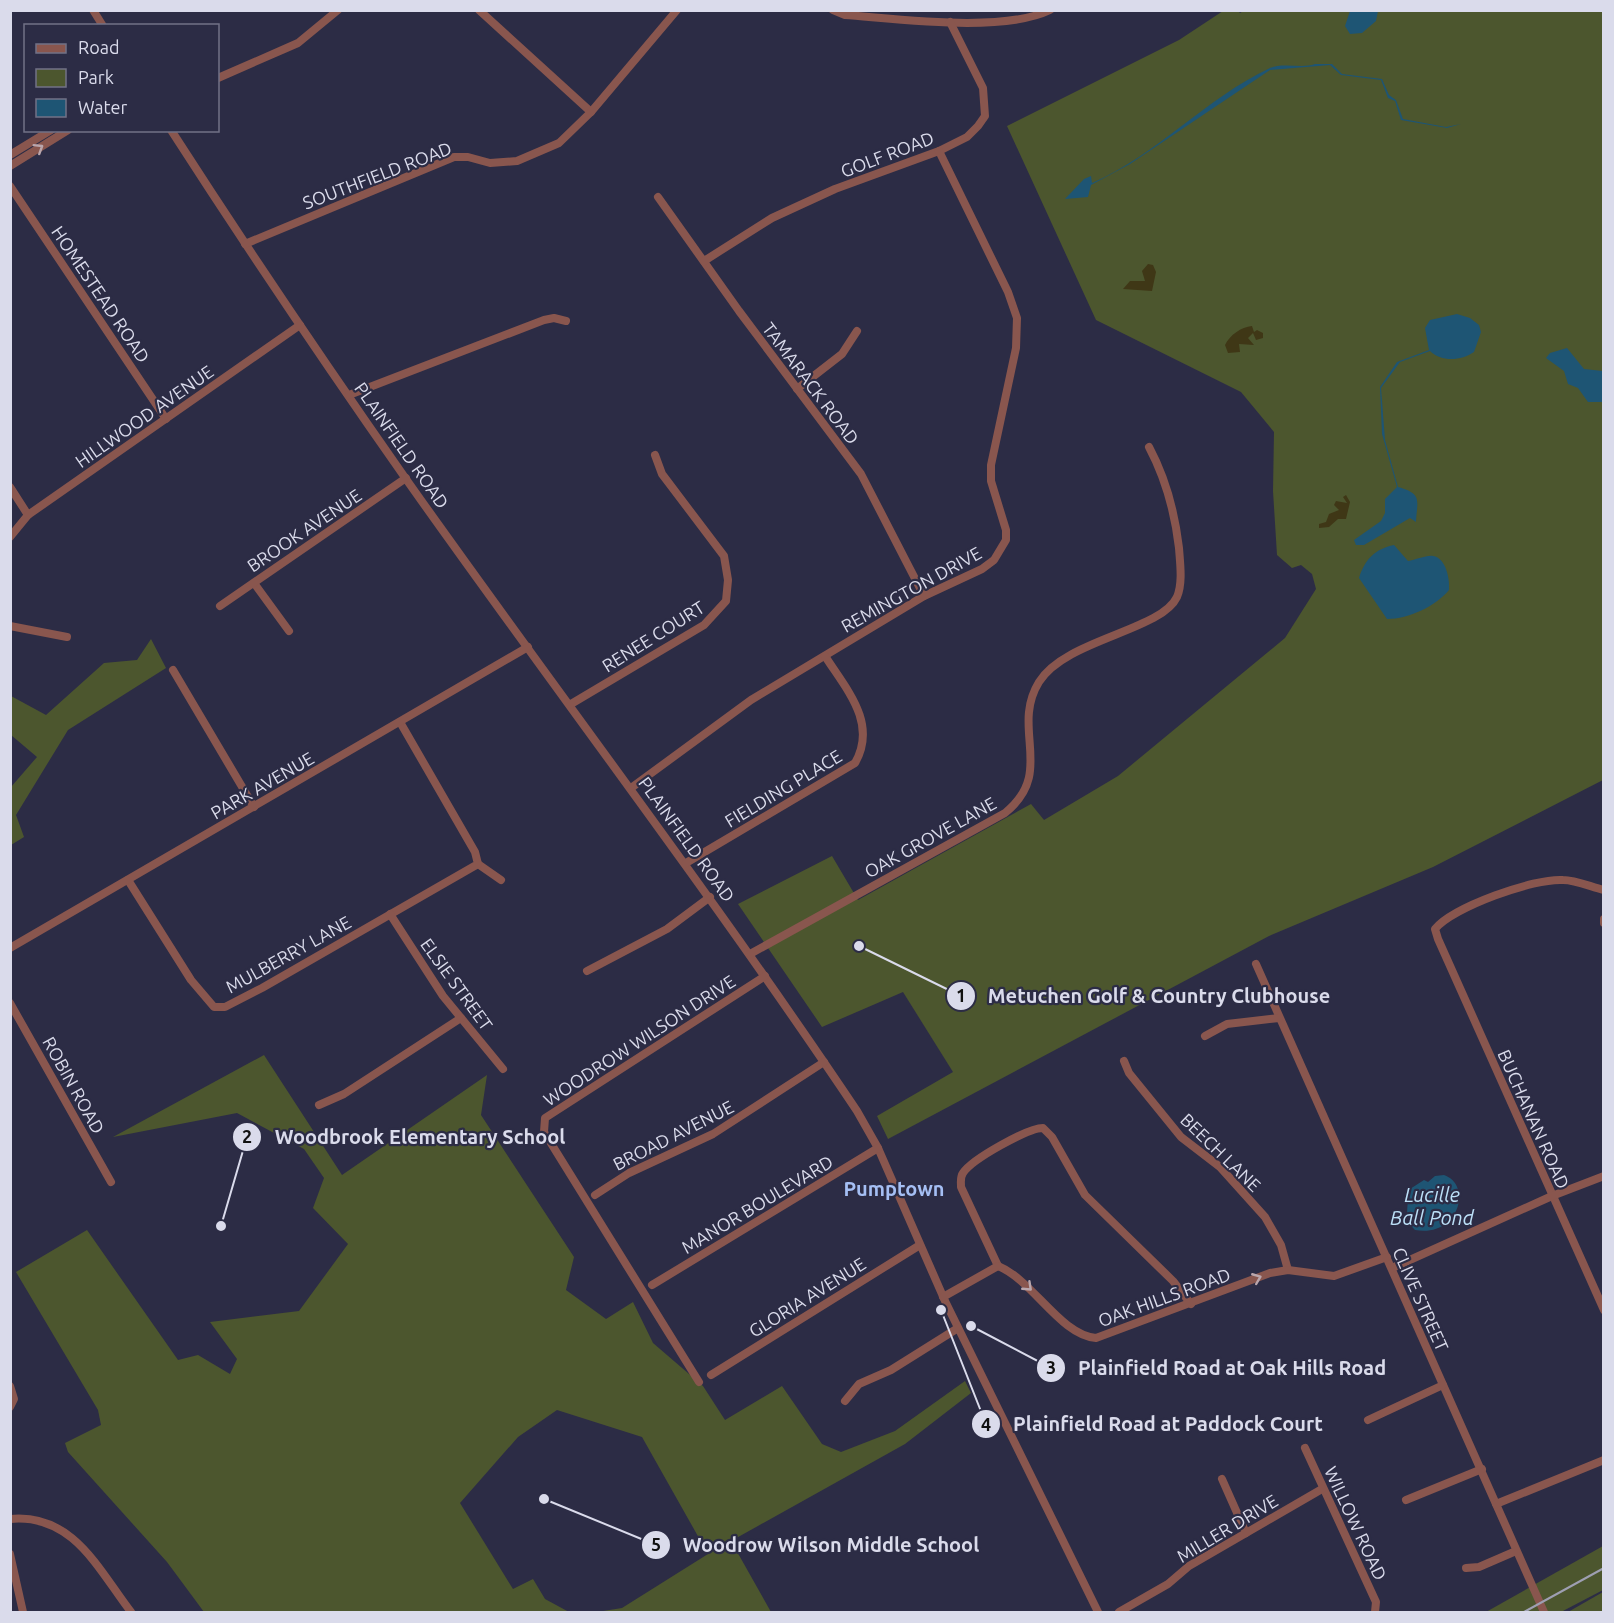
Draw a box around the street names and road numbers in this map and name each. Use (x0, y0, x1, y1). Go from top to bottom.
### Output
street label: GOLF ROAD (838, 127, 936, 181)
street label: SOUTHFIELD ROAD (300, 137, 454, 213)
street label: HOMESTEAD ROAD (48, 222, 154, 366)
street label: TAMARACK ROAD (759, 318, 863, 448)
street label: HILLWOOD AVENUE (71, 361, 217, 471)
street label: PLAINFIELD ROAD (351, 378, 453, 512)
street label: BROOK AVENUE (243, 484, 365, 576)
street label: REMINGTON DRIVE (837, 542, 985, 636)
street label: RENEE COURT (598, 597, 708, 675)
street label: FIELDING PLACE (721, 745, 845, 831)
street label: PARK AVENUE (207, 747, 317, 823)
street label: PLAINFIELD ROAD (635, 773, 739, 905)
street label: OAK GROVE LANE (861, 793, 999, 881)
street label: MULBERRY LANE (222, 911, 354, 997)
street label: ELSIE STREET (417, 934, 497, 1034)
street label: WOODROW WILSON DRIVE (540, 971, 738, 1109)
street label: ROBIN ROAD (39, 1033, 109, 1137)
street label: BUCHANAN ROAD (1494, 1046, 1574, 1192)
street label: BROAD AVENUE (609, 1096, 737, 1174)
street label: BEECH LANE (1177, 1109, 1265, 1195)
street label: MANOR BOULEVARD (678, 1151, 836, 1257)
street label: CLIVE STREET (1389, 1244, 1453, 1354)
street label: GLORIA AVENUE (745, 1253, 869, 1341)
street label: OAK HILLS ROAD (1095, 1264, 1233, 1330)
street label: WILLOW ROAD (1321, 1463, 1391, 1583)
street label: MILLER DRIVE (1173, 1490, 1281, 1566)

